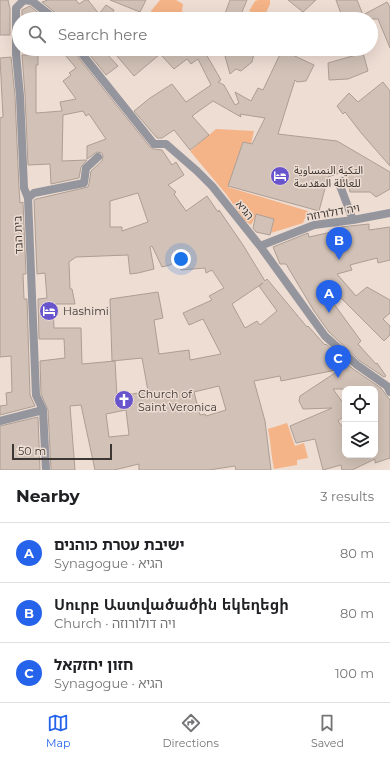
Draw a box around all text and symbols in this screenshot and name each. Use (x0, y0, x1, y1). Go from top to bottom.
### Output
search box (12, 12, 378, 56)
icon: search (26, 23, 48, 45)
text: Search here (58, 25, 147, 44)
place label: التكية النمساوية للعائلة المقدسة (294, 163, 363, 190)
hotel icon: التكية النمساوية للعائلة المقدسة (269, 165, 291, 187)
street label: הגיא (233, 197, 257, 223)
street label: ויה דולורוזה (305, 200, 361, 224)
street label: בית הבד (10, 215, 26, 255)
pin: B (326, 227, 352, 260)
your location (171, 249, 191, 269)
pin: A (316, 280, 342, 313)
hotel icon: Hashimi (38, 300, 60, 322)
place label: Hashimi (63, 304, 109, 318)
pin: C (325, 345, 351, 378)
map controls (342, 386, 378, 458)
button: locate (342, 386, 378, 422)
place label: Church of Saint Veronica (138, 387, 217, 414)
church icon: Church of Saint Veronica (113, 389, 135, 411)
button: layers (342, 422, 378, 458)
scale bar (12, 442, 112, 461)
text: 50 m (18, 444, 46, 458)
text: Nearby (16, 486, 80, 506)
text: 3 results (320, 488, 374, 504)
text: ישיבת עטרת כוהנים (54, 535, 185, 554)
text: A (24, 545, 34, 561)
text: 80 m (340, 545, 374, 561)
text: Synagogue · הגיא (54, 555, 163, 571)
text: Սուրբ Աստվածածին եկեղեցի (54, 595, 289, 614)
text: B (24, 605, 34, 621)
text: 80 m (340, 605, 374, 621)
text: Church · ויה דולורוזה (54, 615, 176, 631)
text: חזון יחזקאל (54, 655, 133, 674)
text: C (24, 665, 34, 681)
text: 100 m (335, 665, 374, 681)
text: Synagogue · הגיא (54, 675, 163, 691)
tab: Map (46, 712, 70, 750)
tab: Directions (163, 712, 219, 750)
tab: Saved (311, 712, 344, 750)

